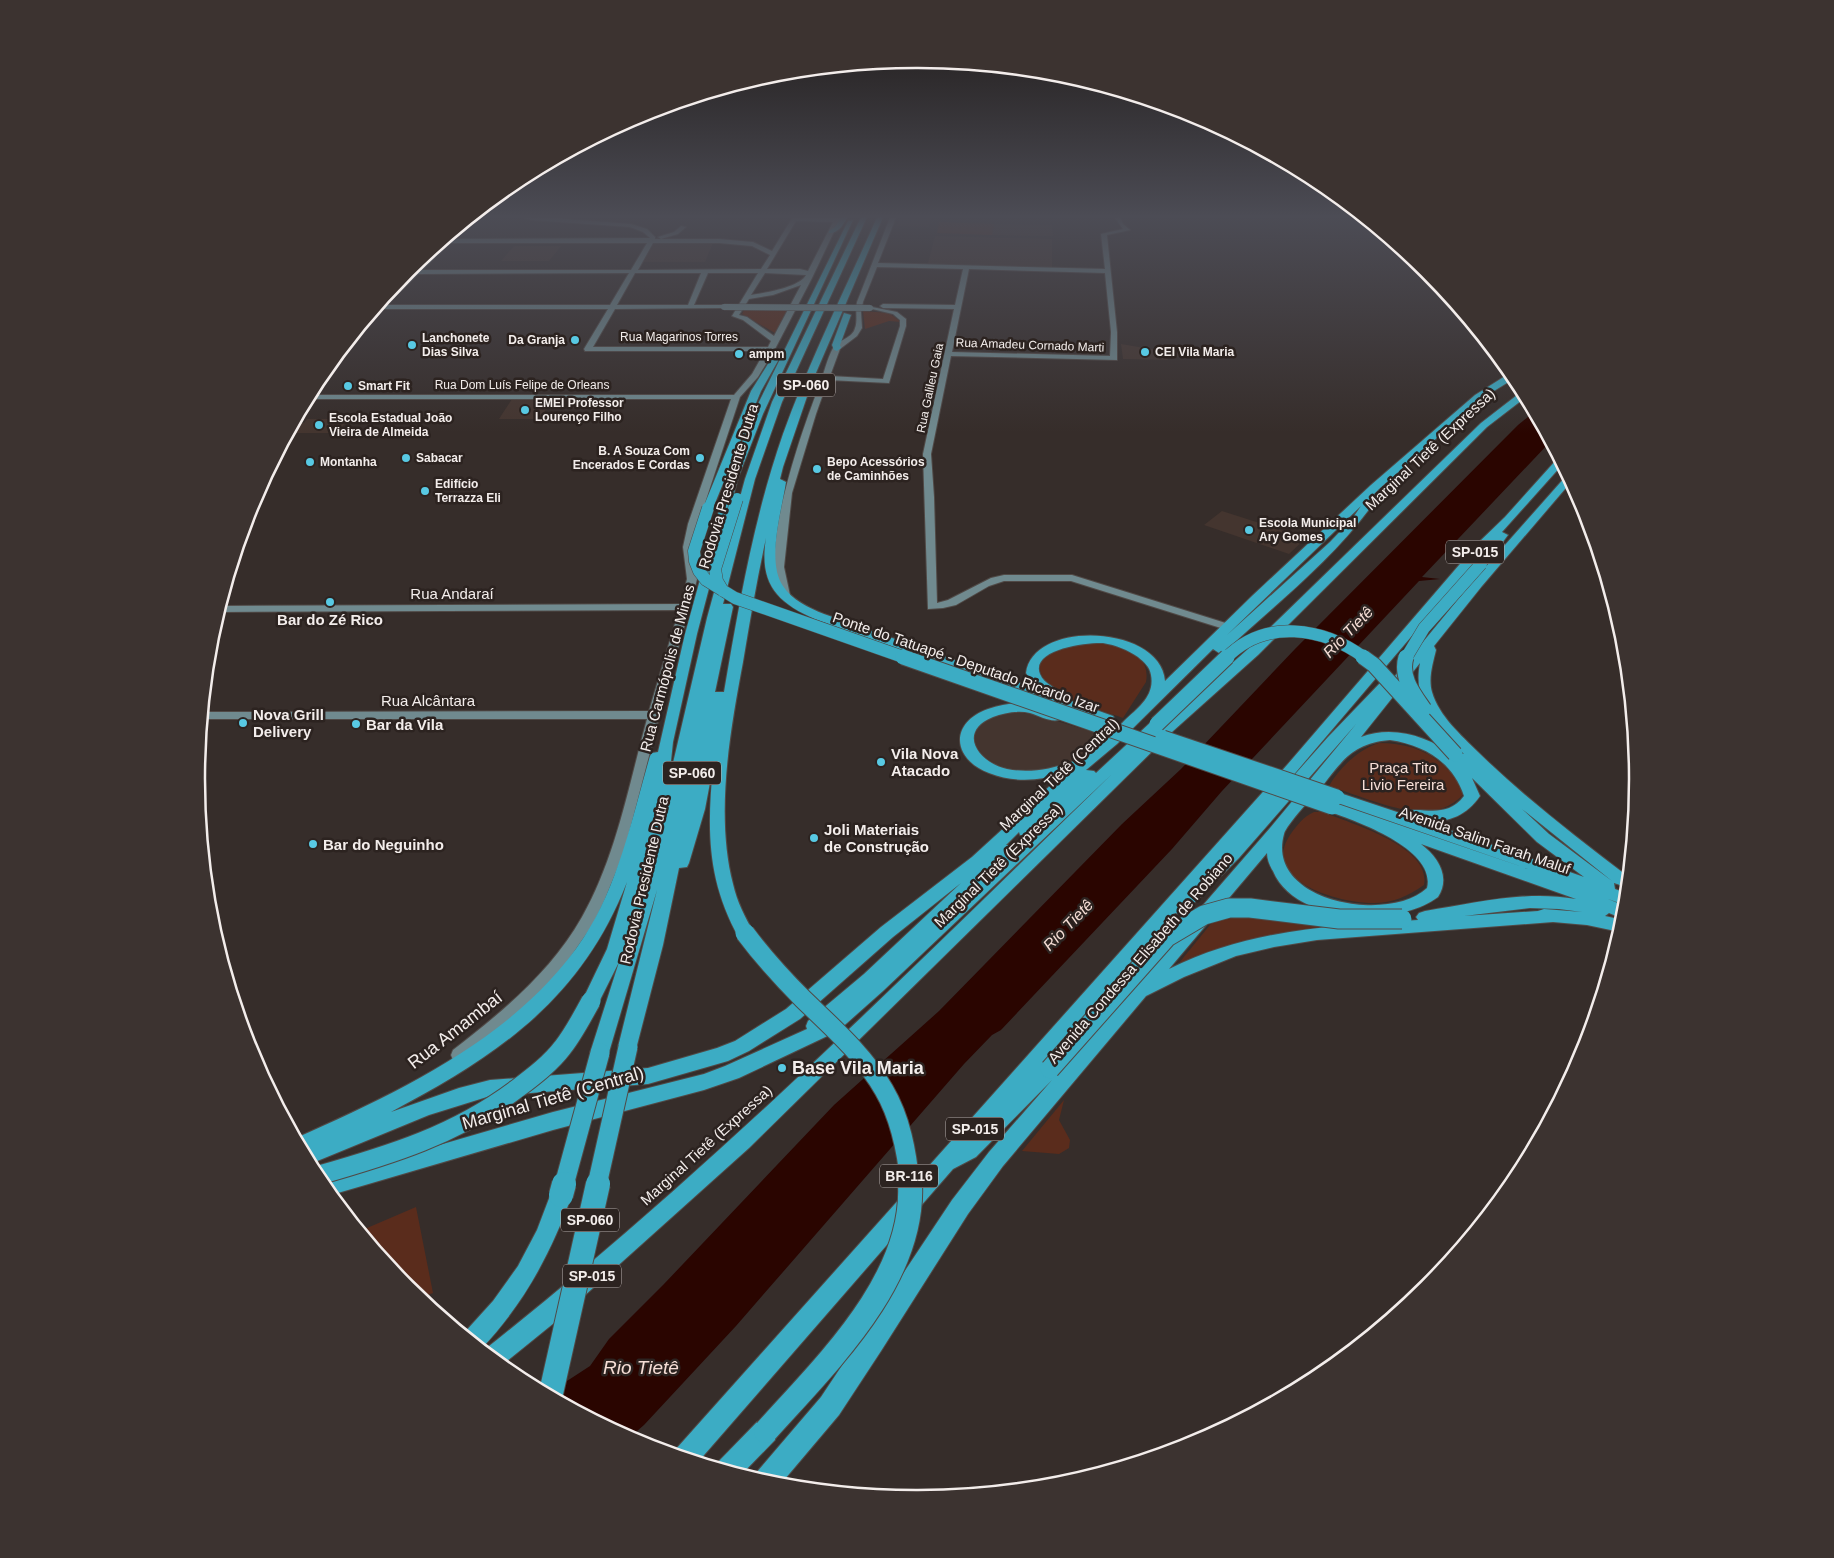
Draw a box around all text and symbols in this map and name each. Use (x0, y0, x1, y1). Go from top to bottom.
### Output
street label: Rua Magarinos Torres (620, 330, 738, 344)
place label: Lanchonete Dias Silva (422, 331, 490, 359)
place label: Da Granja (508, 333, 565, 347)
marker: Da Granja (569, 334, 581, 346)
street label: Rua Amadeu Cornado Marti (955, 335, 1105, 355)
marker: Lanchonete Dias Silva (406, 339, 418, 351)
street label: Rua Galileu Gaia (914, 342, 946, 434)
place label: CEI Vila Maria (1155, 345, 1234, 359)
marker: CEI Vila Maria (1139, 346, 1151, 358)
place label: ampm (749, 347, 784, 361)
marker: ampm (733, 348, 745, 360)
road number: SP-060 (777, 374, 835, 396)
street label: Rua Dom Luís Felipe de Orleans (435, 378, 609, 392)
place label: Smart Fit (358, 379, 410, 393)
marker: Smart Fit (342, 380, 354, 392)
street label: Marginal Tietê (Expressa) (1362, 385, 1498, 513)
place label: EMEI Professor Lourenço Filho (535, 396, 624, 424)
street label: Rodovia Presidente Dutra (695, 401, 761, 571)
marker: EMEI Professor Lourenço Filho (519, 404, 531, 416)
place label: Escola Estadual João Vieira de Almeida (329, 411, 452, 439)
marker: Escola Estadual João Vieira de Almeida (313, 419, 325, 431)
place label: B. A Souza Com Encerados E Cordas (573, 444, 690, 472)
place label: Sabacar (416, 451, 463, 465)
marker: Sabacar (400, 452, 412, 464)
marker: B. A Souza Com Encerados E Cordas (694, 452, 706, 464)
place label: Montanha (320, 455, 377, 469)
place label: Bepo Acessórios de Caminhões (827, 455, 925, 483)
marker: Montanha (304, 456, 316, 468)
marker: Bepo Acessórios de Caminhões (811, 463, 823, 475)
place label: Edifício Terrazza Eli (435, 477, 501, 505)
marker: Edifício Terrazza Eli (419, 485, 431, 497)
place label: Escola Municipal Ary Gomes (1259, 516, 1356, 544)
marker: Escola Municipal Ary Gomes (1243, 524, 1255, 536)
road number: SP-015 (1446, 540, 1504, 564)
street label: Rua Carmópolis de Minas (636, 582, 698, 754)
street label: Rua Andaraí (410, 585, 495, 602)
marker: Bar do Zé Rico (324, 596, 336, 608)
water label: Rio Tietê (1320, 603, 1376, 661)
street label: Ponte do Tatuapé - Deputado Ricardo Izar (831, 608, 1101, 716)
place label: Bar do Zé Rico (277, 611, 383, 628)
street label: Rua Alcântara (381, 692, 476, 709)
place label: Nova Grill Delivery (253, 706, 324, 740)
street label: Marginal Tietê (Central) (996, 714, 1122, 834)
place label: Bar da Vila (366, 716, 444, 733)
marker: Nova Grill Delivery (237, 717, 249, 729)
marker: Bar da Vila (350, 718, 362, 730)
place label: Vila Nova Atacado (891, 745, 959, 779)
marker: Vila Nova Atacado (875, 756, 887, 768)
park label: Praça Tito Livio Fereira (1362, 759, 1445, 793)
road number: SP-060 (663, 761, 721, 784)
street label: Rodovia Presidente Dutra (616, 794, 672, 966)
street label: Marginal Tietê (Expressa) (931, 800, 1065, 930)
street label: Avenida Salim Farah Maluf (1397, 803, 1574, 878)
place label: Joli Materiais de Construção (824, 821, 929, 855)
marker: Joli Materiais de Construção (808, 832, 820, 844)
place label: Bar do Neguinho (323, 836, 444, 853)
marker: Bar do Neguinho (307, 838, 319, 850)
street label: Avenida Condessa Elisabeth de Robiano (1044, 850, 1236, 1066)
water label: Rio Tietê (1040, 896, 1096, 954)
street label: Rua Amambaí (404, 987, 506, 1073)
place label: Base Vila Maria (792, 1058, 925, 1078)
street label: Marginal Tietê (Central) (460, 1062, 646, 1134)
marker: Base Vila Maria (776, 1062, 788, 1074)
street label: Marginal Tietê (Expressa) (637, 1082, 775, 1208)
road number: SP-015 (946, 1118, 1004, 1140)
road number: BR-116 (880, 1164, 938, 1188)
road number: SP-060 (561, 1208, 619, 1232)
road number: SP-015 (563, 1264, 621, 1288)
water label: Rio Tietê (603, 1357, 679, 1378)

